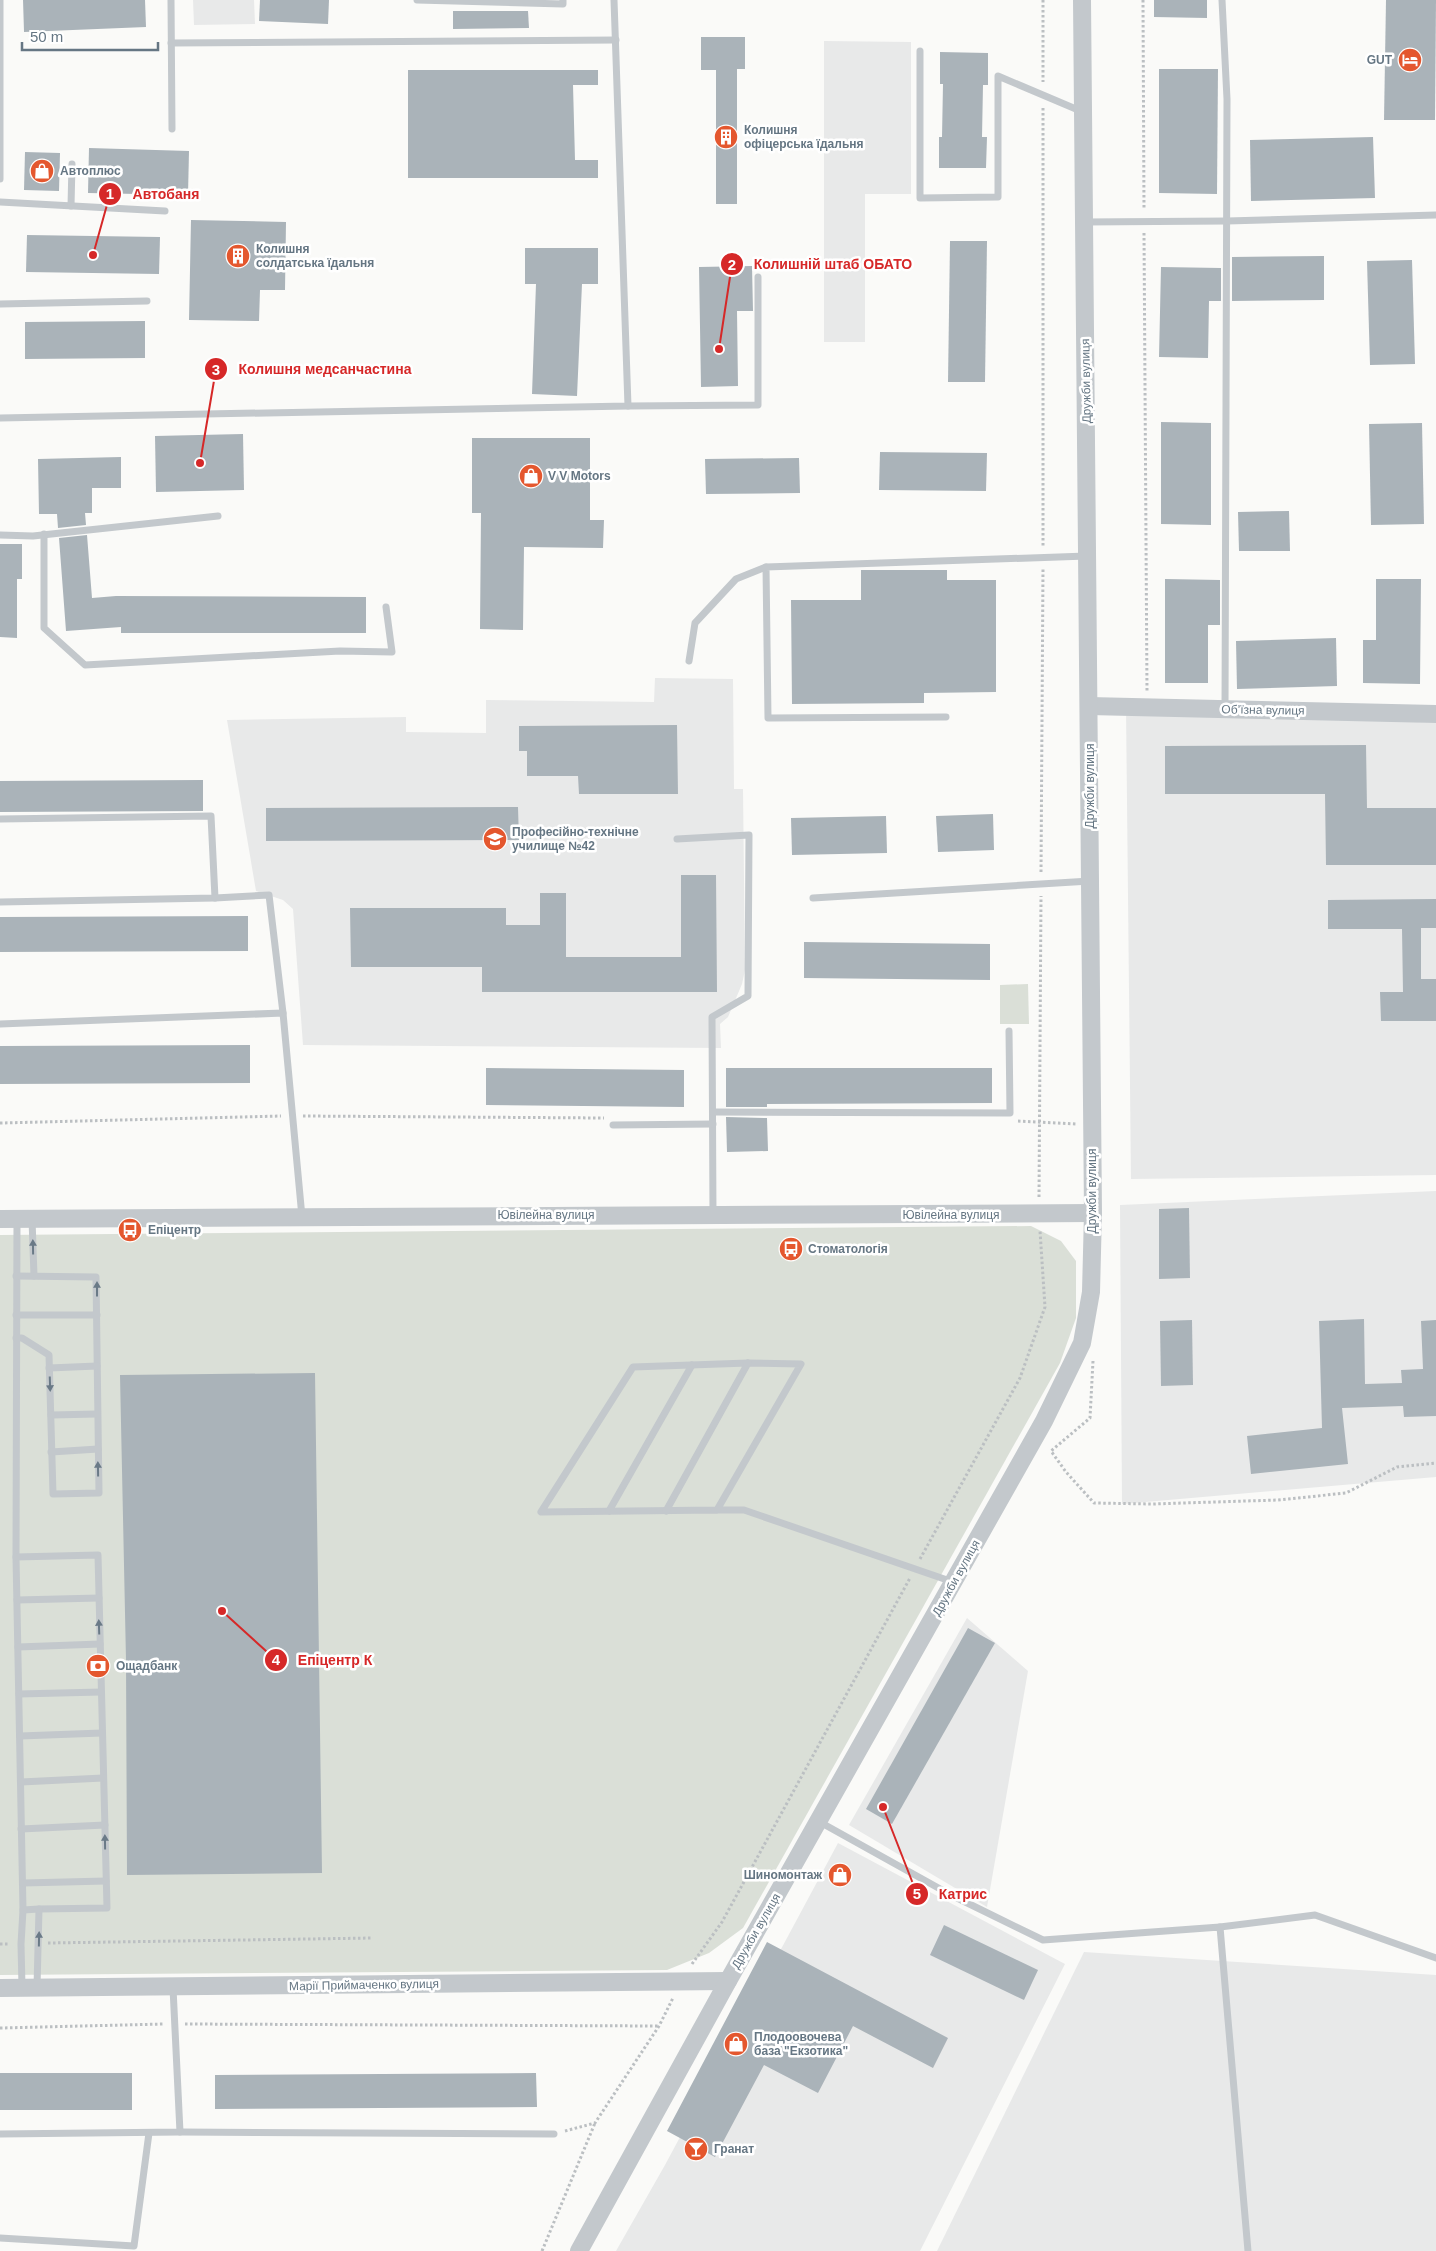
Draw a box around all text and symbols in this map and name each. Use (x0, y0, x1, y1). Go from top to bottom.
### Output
scale bar (22, 20, 159, 52)
text: 50 m (30, 28, 63, 45)
hotel icon: GUT (1397, 47, 1423, 73)
place label: GUT (1367, 53, 1393, 67)
place label: Колишня офіцерська їдальня (744, 123, 864, 151)
building icon: Колишня офіцерська їдальня (713, 124, 739, 150)
shop icon: Автоплюс (29, 158, 55, 184)
place label: Автоплюс (60, 164, 121, 178)
callout: Автобаня (98, 180, 210, 209)
text: 1 (106, 185, 114, 202)
text: Автобаня (133, 186, 199, 202)
place label: Колишня солдатська їдальня (256, 242, 374, 270)
building icon: Колишня солдатська їдальня (225, 243, 251, 269)
callout: Колишній штаб ОБАТО (719, 250, 923, 279)
text: 2 (728, 256, 736, 273)
text: Колишній штаб ОБАТО (754, 256, 912, 272)
street label: Дружби вулиця (1078, 338, 1094, 424)
callout: Колишня медсанчастина (203, 355, 421, 384)
text: 3 (212, 361, 220, 378)
text: Колишня медсанчастина (239, 361, 412, 377)
shop icon: V V Motors (518, 463, 544, 489)
place label: V V Motors (548, 469, 611, 483)
street label: Об’їзна вулиця (1221, 702, 1305, 718)
street label: Дружби вулиця (1083, 744, 1097, 828)
place label: Професійно-технічне училище №42 (512, 825, 639, 853)
school or university icon: Професійно-технічне училище №42 (482, 826, 508, 852)
street label: Дружби вулиця (1085, 1149, 1099, 1233)
street label: Ювілейна вулиця (497, 1208, 595, 1222)
street label: Ювілейна вулиця (902, 1208, 1000, 1222)
bus stop icon: Епіцентр (117, 1217, 143, 1243)
place label: Епіцентр (148, 1223, 201, 1237)
bus stop icon: Стоматологія (778, 1236, 804, 1262)
one-way arrow (29, 1239, 37, 1255)
place label: Стоматологія (808, 1242, 888, 1256)
one-way arrow (93, 1280, 101, 1296)
one-way arrow (46, 1376, 54, 1392)
one-way arrow (94, 1460, 102, 1476)
street label: Дружби вулиця (929, 1538, 983, 1618)
one-way arrow (95, 1619, 103, 1635)
callout: Епіцентр К (263, 1645, 383, 1674)
text: 4 (272, 1651, 281, 1668)
text: Епіцентр К (298, 1652, 373, 1668)
bank icon: Ощадбанк (85, 1653, 111, 1679)
place label: Ощадбанк (116, 1659, 178, 1673)
one-way arrow (101, 1834, 109, 1850)
shop icon: Шиномонтаж (827, 1862, 853, 1888)
place label: Шиномонтаж (744, 1868, 822, 1882)
callout: Катрис (904, 1879, 997, 1908)
text: 5 (913, 1885, 921, 1902)
text: Катрис (939, 1886, 987, 1902)
street label: Дружби вулиця (729, 1891, 783, 1971)
one-way arrow (35, 1931, 43, 1947)
street label: Марії Приймаченко вулиця (289, 1977, 439, 1993)
place label: Плодоовочева база "Екзотика" (754, 2030, 848, 2058)
shop icon: Плодоовочева база "Екзотика" (723, 2031, 749, 2057)
bar icon: Гранат (683, 2136, 709, 2162)
place label: Гранат (714, 2142, 754, 2156)

